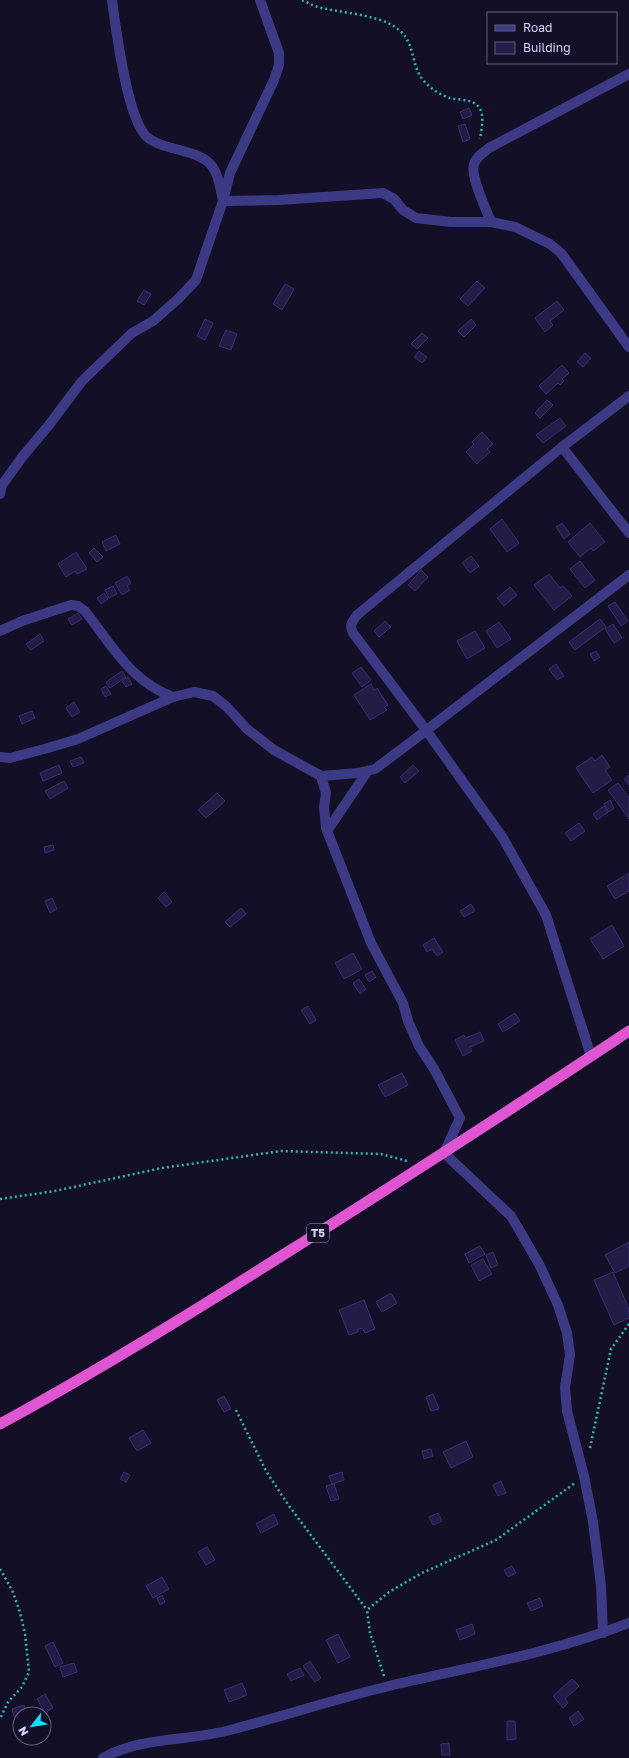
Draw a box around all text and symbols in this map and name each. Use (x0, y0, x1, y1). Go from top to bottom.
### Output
legend (487, 12, 617, 64)
text: Road (523, 20, 552, 35)
text: Building (523, 40, 571, 55)
road number: T5 (307, 1224, 329, 1242)
north arrow (12, 1706, 52, 1746)
text: N (15, 1724, 31, 1738)

